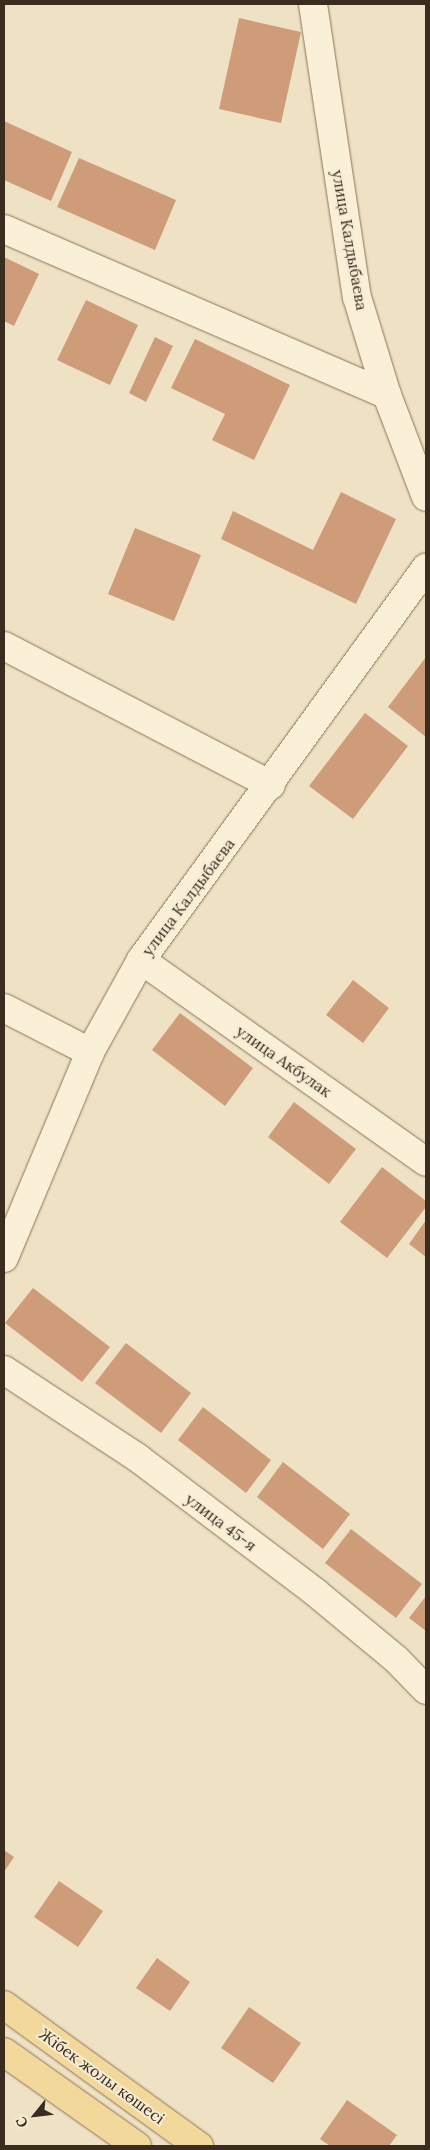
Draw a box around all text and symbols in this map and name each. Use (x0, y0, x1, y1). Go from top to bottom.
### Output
street label: улица Калдыбаева (328, 168, 372, 312)
street label: улица Калдыбаева (137, 834, 239, 960)
street label: улица Акбулак (233, 1021, 335, 1101)
street label: улица 45-я (182, 1489, 260, 1555)
street label: Жібек жолы көшесі (36, 2024, 168, 2128)
north arrow (10, 2090, 60, 2140)
text: С (12, 2114, 32, 2131)

